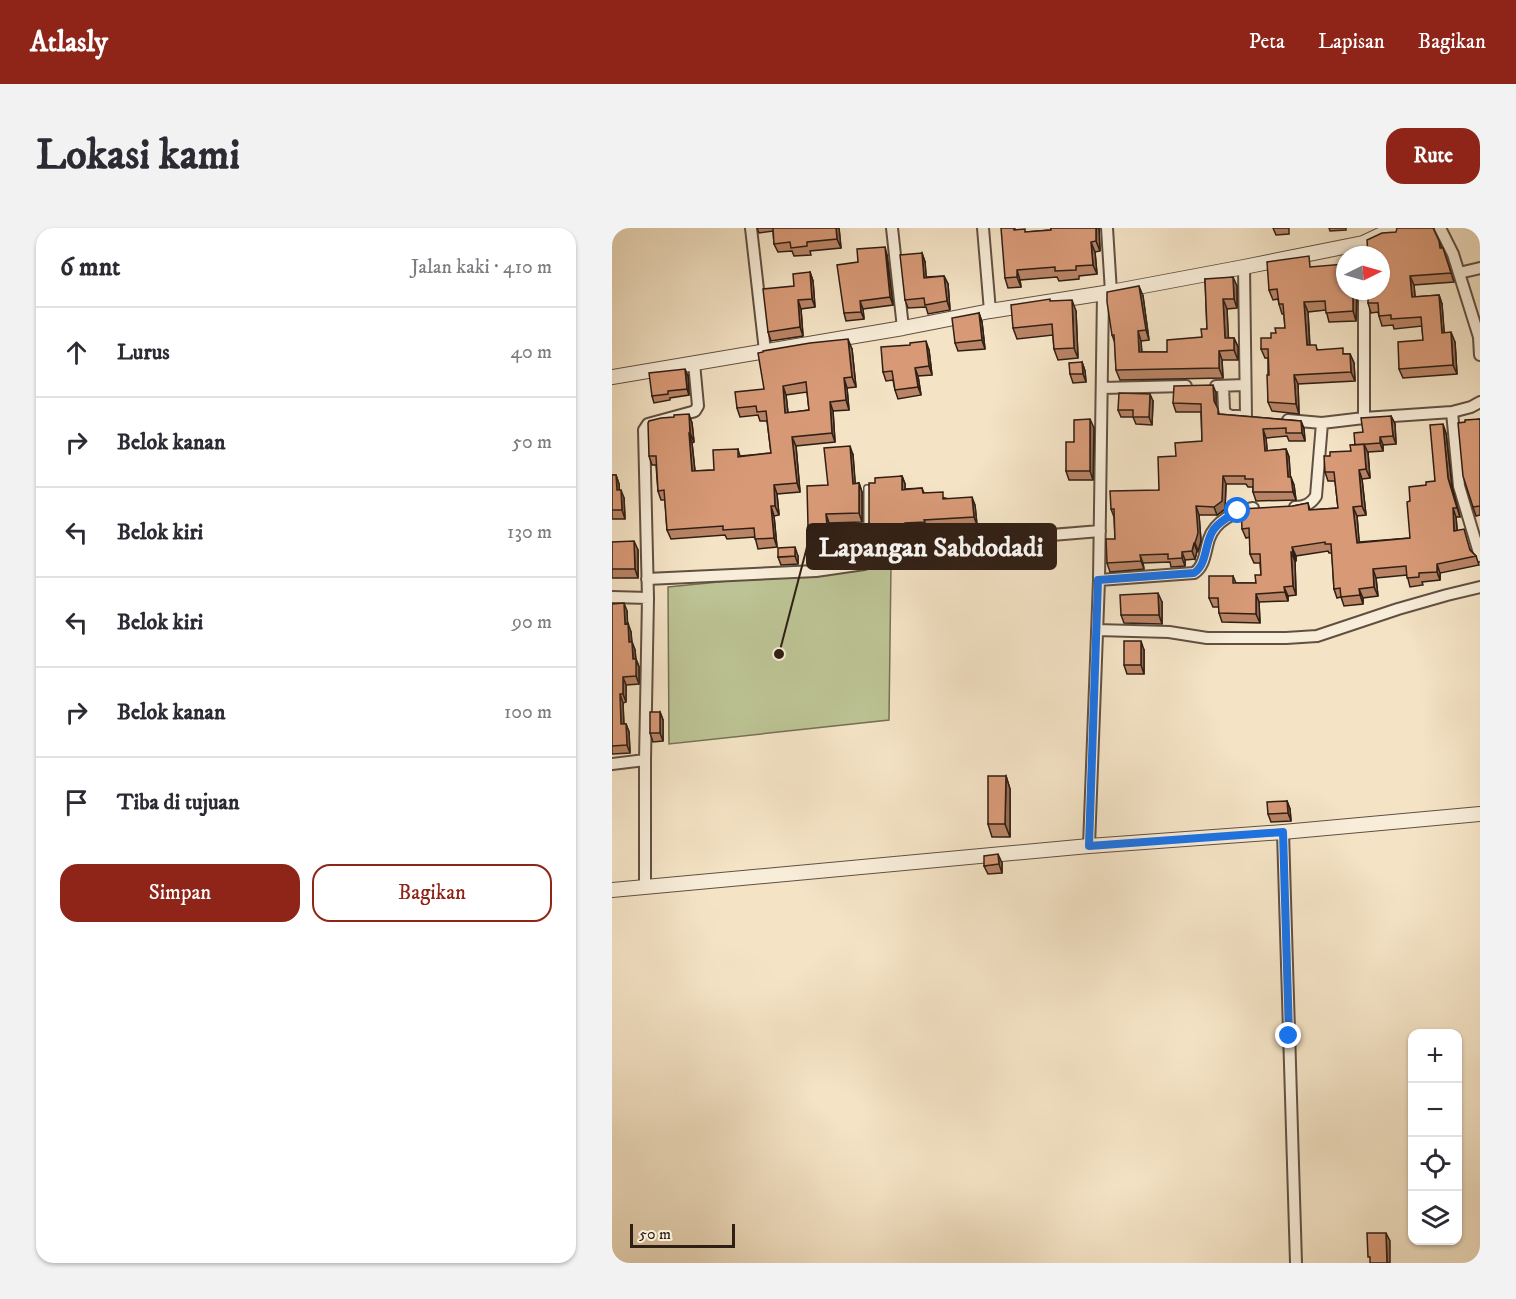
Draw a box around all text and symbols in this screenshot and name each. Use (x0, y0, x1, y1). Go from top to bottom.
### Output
text: Atlasly (30, 25, 108, 60)
text: Peta (1249, 29, 1285, 55)
text: Lapisan (1318, 29, 1385, 55)
text: Bagikan (1418, 29, 1486, 55)
button: Rute (1386, 128, 1480, 184)
text: Lokasi kami (36, 130, 240, 182)
north arrow (1336, 246, 1390, 300)
text: 6 mnt (60, 251, 120, 284)
text: Jalan kaki · 410 m (411, 255, 552, 280)
icon: ahead (60, 336, 93, 369)
text: Lurus (117, 339, 170, 366)
text: 40 m (510, 340, 552, 365)
icon: right (60, 426, 93, 459)
text: Belok kanan (117, 429, 225, 456)
text: 50 m (512, 430, 552, 455)
route start (1224, 497, 1250, 523)
icon: left (60, 516, 93, 549)
text: Belok kiri (117, 519, 203, 546)
text: 130 m (507, 520, 552, 545)
callout: Lapangan Sabdodadi (807, 524, 1056, 569)
text: Lapangan Sabdodadi (819, 531, 1043, 565)
icon: left (60, 606, 93, 639)
text: Belok kiri (117, 609, 203, 636)
text: 90 m (512, 610, 552, 635)
icon: right (60, 696, 93, 729)
text: Belok kanan (117, 699, 225, 726)
text: 100 m (504, 700, 552, 725)
icon: arrive (60, 786, 93, 819)
text: Tiba di tujuan (117, 789, 239, 816)
button: Simpan (60, 864, 300, 922)
button: Bagikan (312, 864, 552, 922)
route end (1275, 1022, 1301, 1048)
map controls (1408, 1029, 1462, 1245)
button: + (1408, 1029, 1462, 1083)
button: − (1408, 1083, 1462, 1137)
button: locate (1408, 1137, 1462, 1191)
button: layers (1408, 1191, 1462, 1245)
scale bar (630, 1221, 735, 1248)
text: 50 m (639, 1224, 671, 1244)

